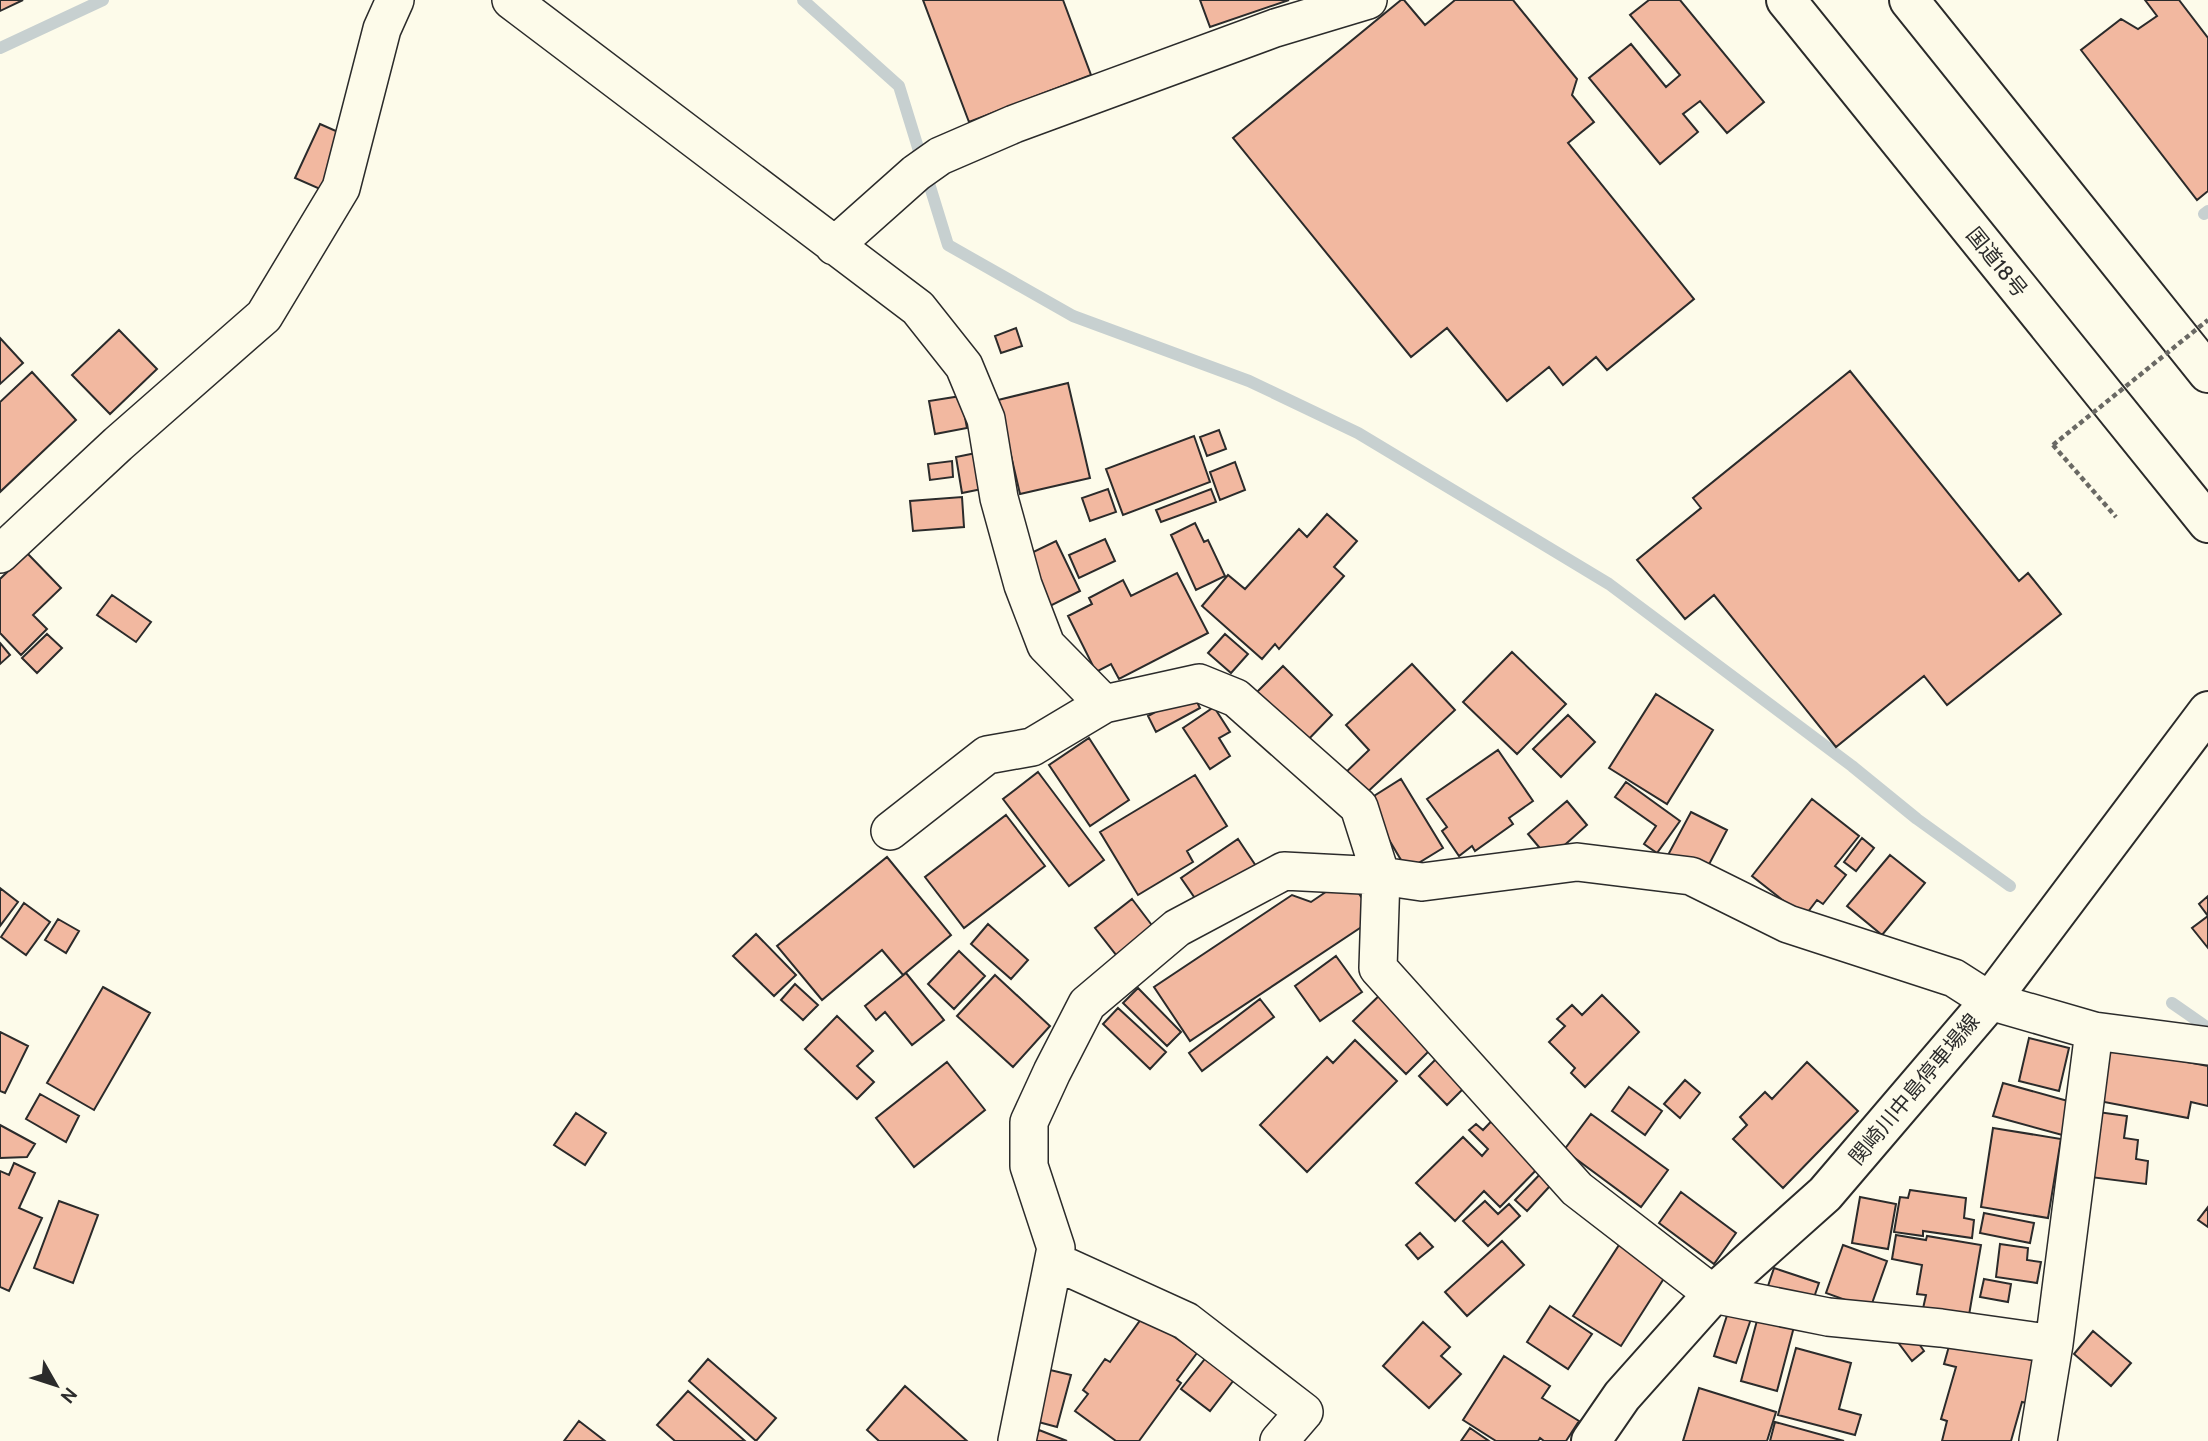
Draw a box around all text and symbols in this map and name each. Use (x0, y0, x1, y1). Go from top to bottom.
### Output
street label: 国道18号 (1961, 222, 2033, 302)
street label: 関崎川中島停車場線 (1844, 1009, 1984, 1169)
north arrow (21, 1350, 91, 1420)
text: N (56, 1383, 82, 1408)

